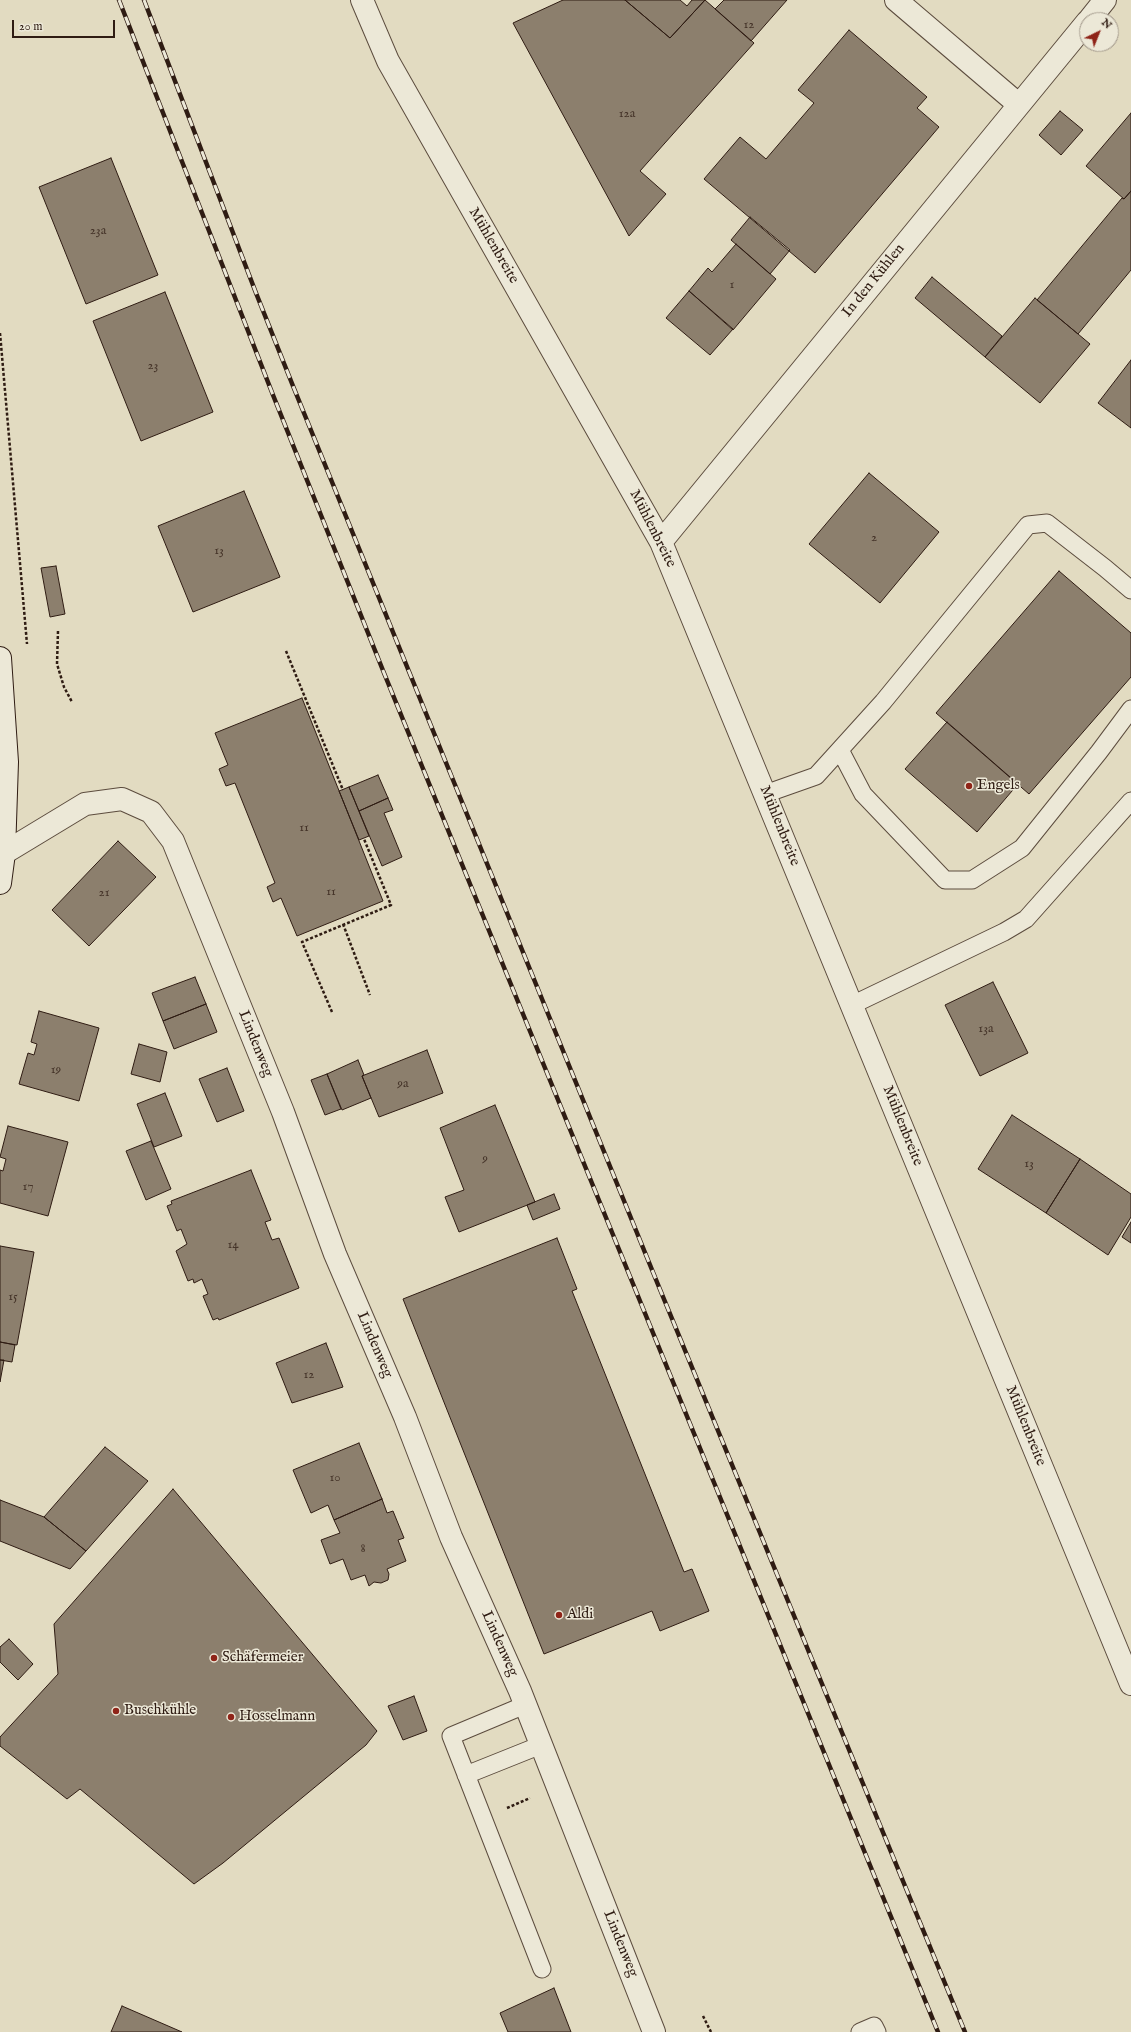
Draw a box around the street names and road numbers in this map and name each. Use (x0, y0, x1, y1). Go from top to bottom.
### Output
street label: Mühlenbreite (464, 205, 522, 287)
street label: In den Kühlen (839, 241, 909, 321)
street label: Mühlenbreite (625, 487, 679, 571)
street label: Mühlenbreite (755, 783, 803, 869)
street label: Lindenweg (234, 1008, 276, 1080)
street label: Mühlenbreite (878, 1083, 926, 1169)
street label: Lindenweg (352, 1309, 396, 1381)
street label: Mühlenbreite (1001, 1383, 1049, 1469)
street label: Lindenweg (477, 1608, 521, 1680)
street label: Lindenweg (599, 1908, 641, 1980)

